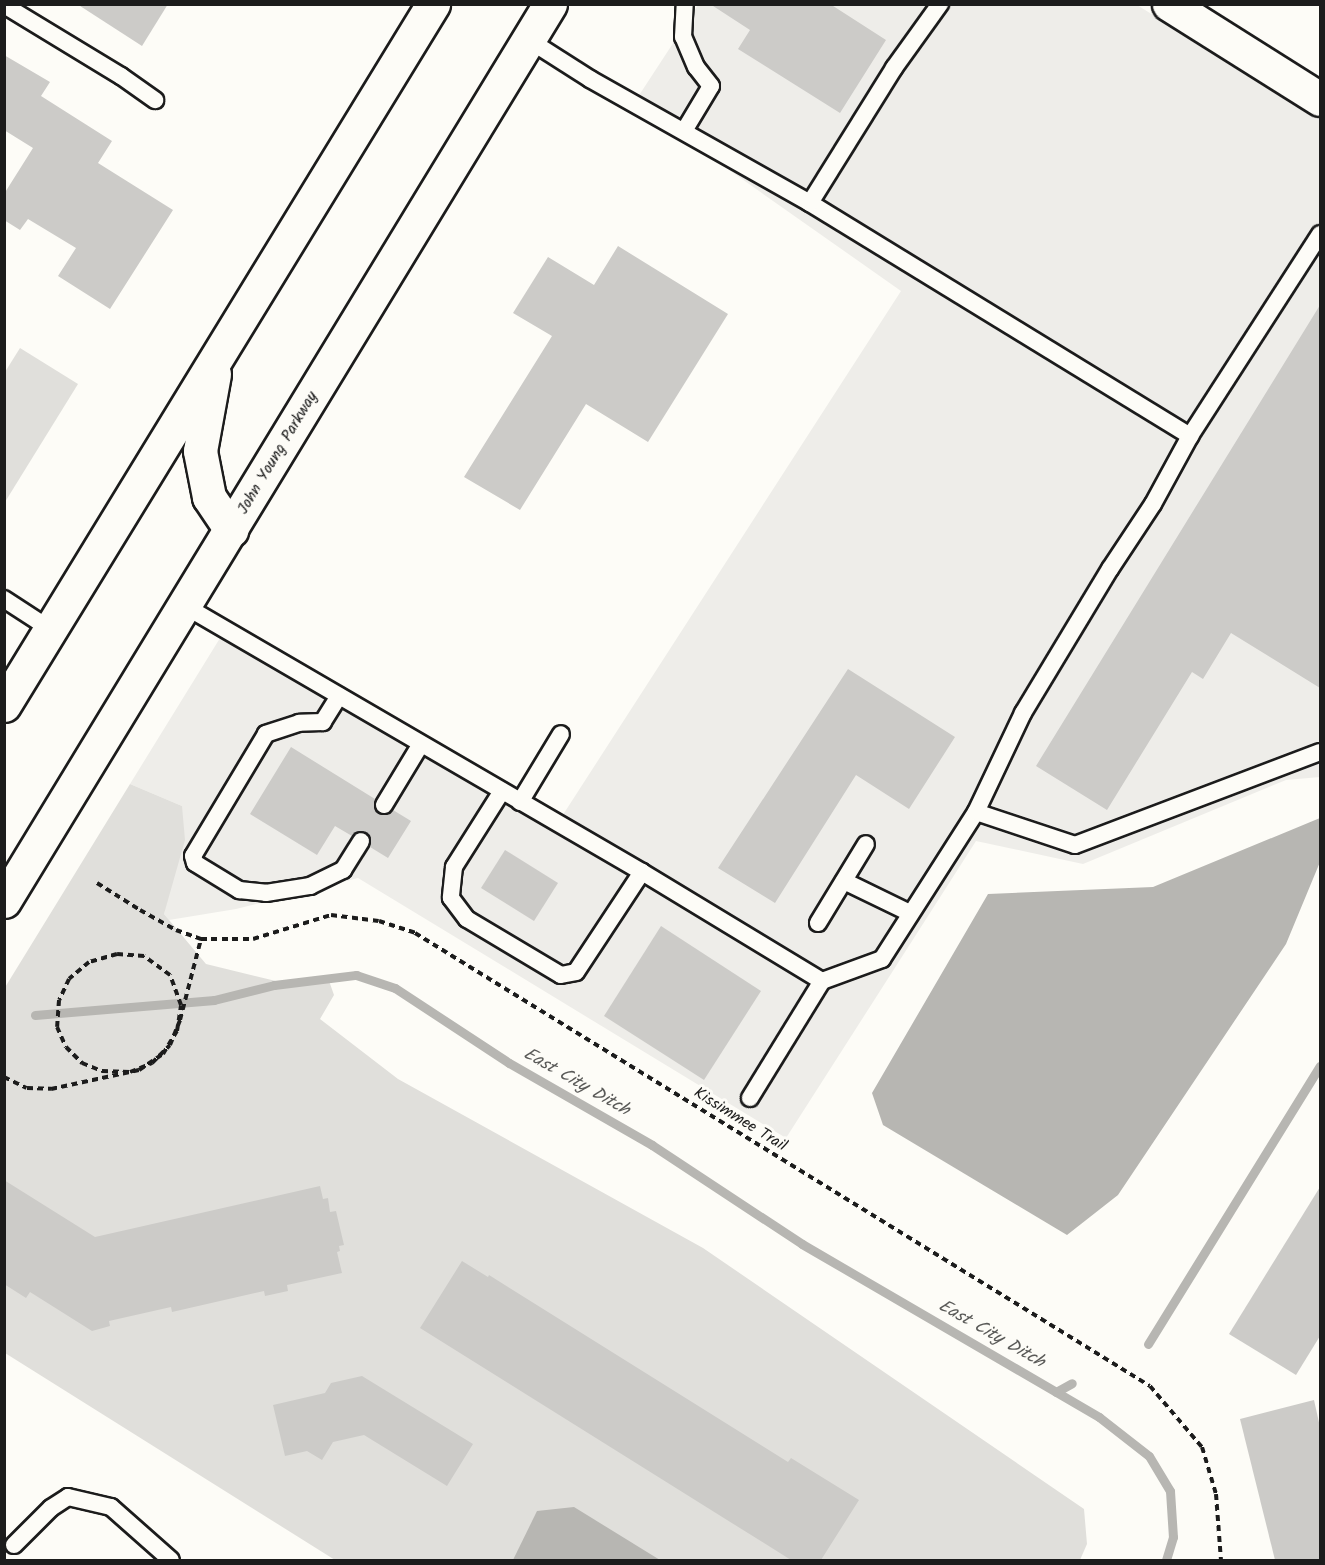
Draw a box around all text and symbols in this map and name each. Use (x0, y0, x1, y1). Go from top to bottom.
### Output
street label: John Young Parkway (234, 388, 322, 518)
water label: East City Ditch (519, 1044, 633, 1122)
street label: Kissimmee Trail (690, 1084, 790, 1156)
water label: East City Ditch (934, 1296, 1048, 1374)

